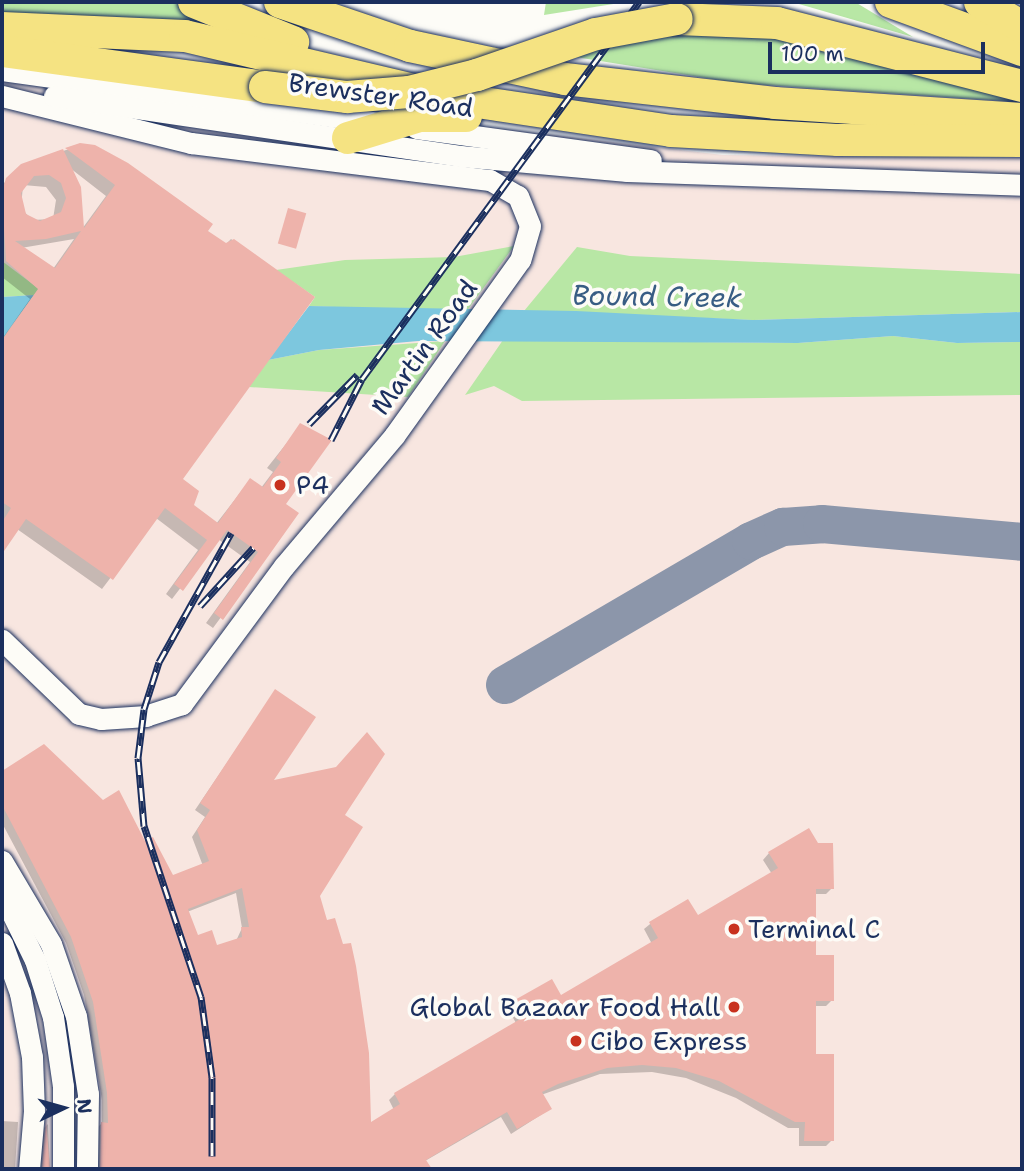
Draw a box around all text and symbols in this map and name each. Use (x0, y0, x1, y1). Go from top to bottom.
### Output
scale bar (772, 28, 989, 72)
text: 100 m (781, 40, 844, 68)
street label: Brewster Road (287, 67, 475, 123)
street label: Martin Road (364, 273, 484, 421)
water label: Bound Creek (572, 278, 742, 314)
place label: P4 (296, 469, 329, 501)
marker: P4 (270, 475, 290, 495)
place label: Terminal C (748, 913, 880, 945)
marker: Terminal C (726, 921, 742, 937)
place label: Global Bazaar Food Hall (410, 991, 720, 1023)
marker: Global Bazaar Food Hall (726, 999, 742, 1015)
place label: Cibo Express (590, 1025, 747, 1057)
marker: Cibo Express (568, 1033, 584, 1049)
north arrow (28, 1073, 98, 1143)
text: N (71, 1098, 98, 1115)

